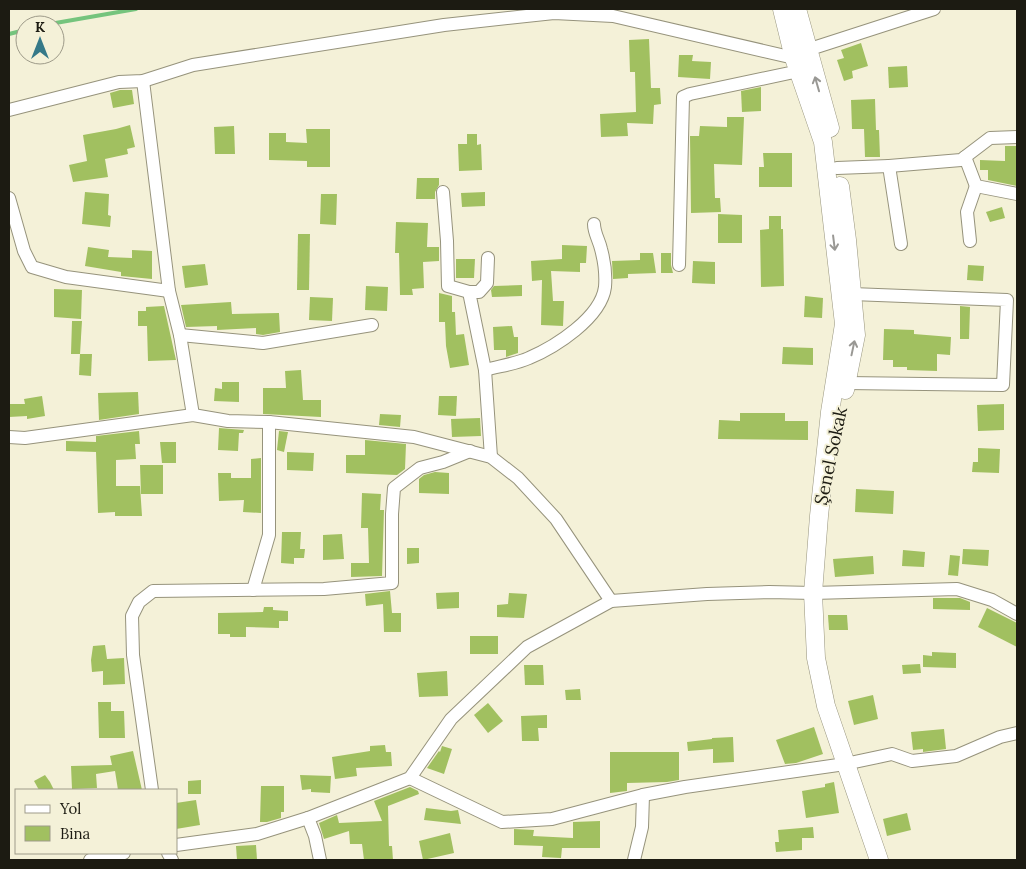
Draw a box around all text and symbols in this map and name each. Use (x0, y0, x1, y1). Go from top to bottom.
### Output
north arrow (15, 15, 65, 65)
text: K (35, 18, 45, 36)
one-way arrow (812, 77, 822, 93)
one-way arrow (829, 235, 839, 251)
one-way arrow (849, 340, 859, 356)
street label: Şenel Sokak (809, 404, 852, 507)
legend (15, 789, 178, 854)
text: Yol (59, 799, 81, 818)
text: Bina (60, 824, 91, 843)

